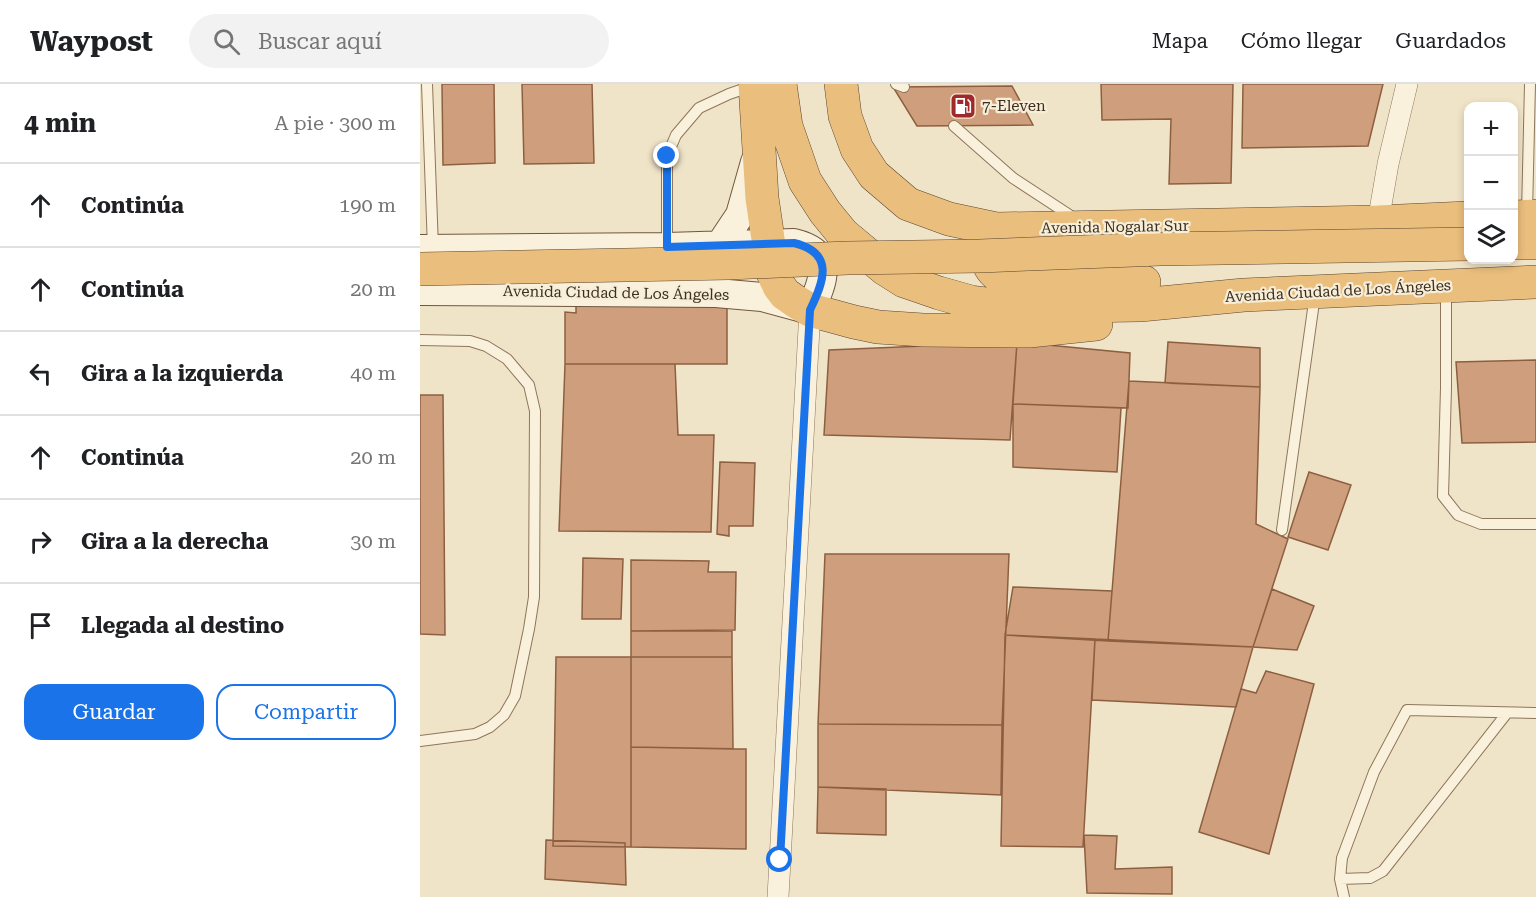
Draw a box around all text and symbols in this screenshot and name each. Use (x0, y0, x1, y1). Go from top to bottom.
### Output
search box (189, 14, 609, 68)
text: Waypost (30, 25, 153, 58)
icon: search (210, 25, 243, 58)
text: Buscar aquí (258, 29, 382, 54)
text: Mapa (1152, 29, 1208, 53)
text: Cómo llegar (1241, 29, 1362, 53)
text: Guardados (1395, 29, 1506, 53)
fuel station icon: 7-Eleven (948, 91, 978, 121)
place label: 7-Eleven (982, 97, 1046, 115)
map controls (1464, 102, 1518, 264)
button: + (1464, 102, 1518, 156)
text: 4 min (24, 108, 96, 138)
text: A pie · 300 m (274, 111, 396, 135)
route end (653, 142, 679, 168)
button: − (1464, 156, 1518, 210)
icon: ahead (24, 189, 57, 222)
text: Continúa (81, 193, 184, 218)
text: 190 m (339, 193, 396, 217)
button: layers (1464, 210, 1518, 264)
street label: Avenida Nogalar Sur (1041, 217, 1189, 237)
icon: ahead (24, 273, 57, 306)
street label: Avenida Ciudad de Los Ángeles (1225, 276, 1451, 306)
text: Continúa (81, 277, 184, 302)
text: 20 m (350, 277, 396, 301)
street label: Avenida Ciudad de Los Ángeles (503, 282, 729, 304)
icon: left (24, 357, 57, 390)
text: Gira a la izquierda (81, 361, 283, 386)
text: 40 m (350, 361, 396, 385)
icon: ahead (24, 441, 57, 474)
text: Continúa (81, 445, 184, 470)
text: 20 m (350, 445, 396, 469)
icon: right (24, 525, 57, 558)
text: Gira a la derecha (81, 529, 268, 554)
text: 30 m (350, 529, 396, 553)
icon: arrive (24, 609, 57, 642)
text: Llegada al destino (81, 613, 284, 638)
button: Guardar (24, 684, 204, 740)
button: Compartir (216, 684, 396, 740)
route start (766, 846, 792, 872)

